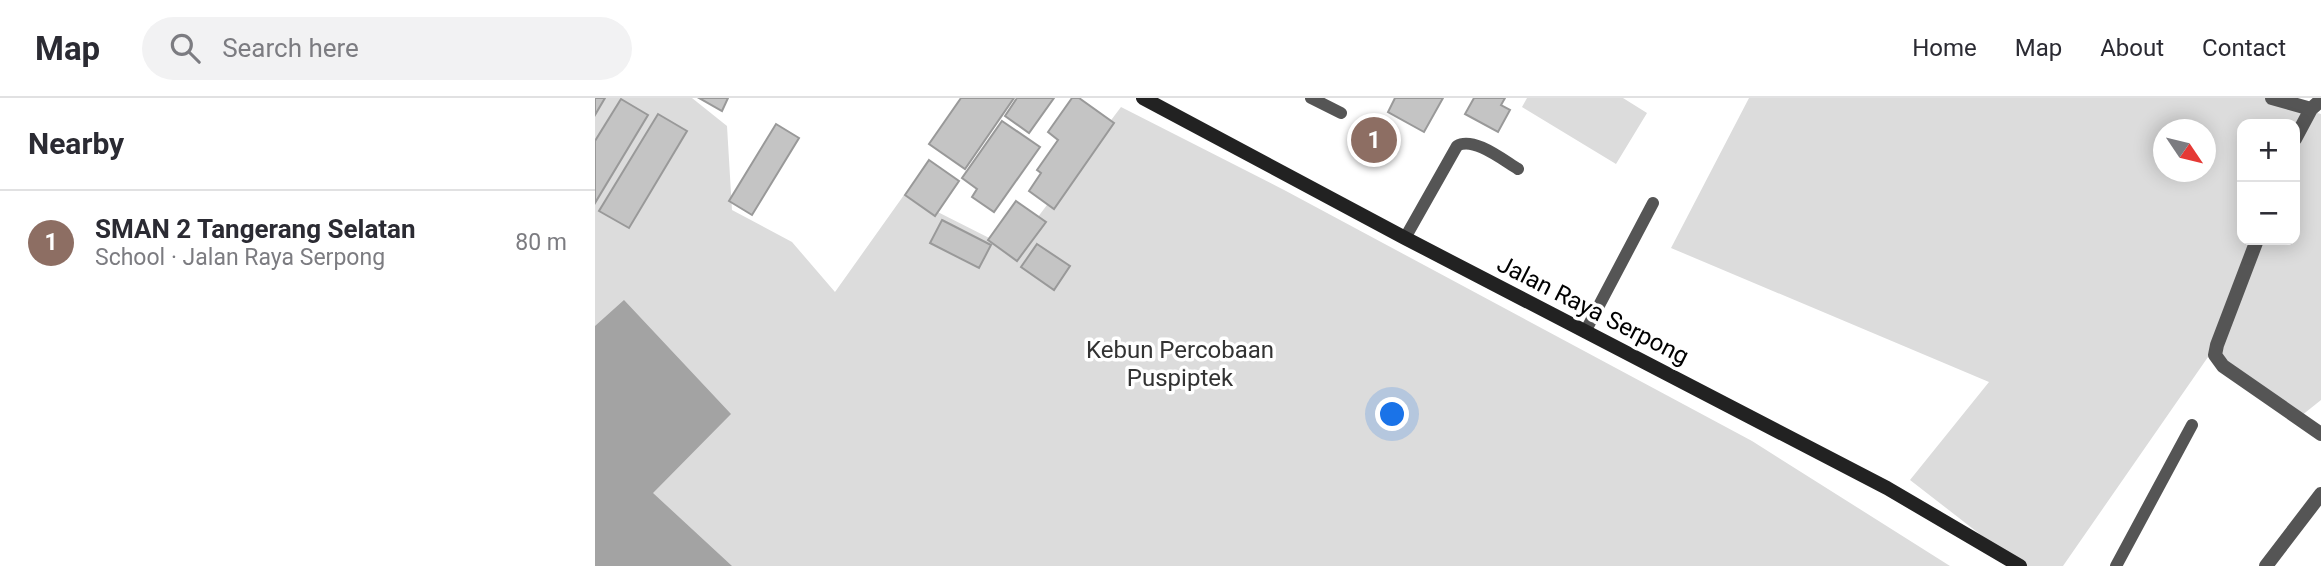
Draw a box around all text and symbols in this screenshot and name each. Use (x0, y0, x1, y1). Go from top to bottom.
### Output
search box (142, 17, 632, 80)
text: Map (35, 29, 100, 68)
icon: search (166, 29, 204, 67)
text: Search here (222, 33, 359, 63)
text: Home (1912, 34, 1977, 62)
text: Map (2015, 34, 2062, 62)
text: About (2100, 34, 2164, 62)
text: Contact (2202, 34, 2286, 62)
pin: 1 (1351, 114, 1397, 166)
north arrow (2153, 119, 2216, 182)
map controls (2237, 119, 2300, 245)
button: + (2237, 119, 2300, 182)
text: Nearby (28, 126, 124, 161)
button: − (2237, 182, 2300, 245)
text: SMAN 2 Tangerang Selatan (95, 214, 416, 244)
text: 1 (44, 229, 58, 256)
text: 80 m (515, 229, 567, 256)
text: School · Jalan Raya Serpong (95, 244, 385, 271)
street label: Jalan Raya Serpong (1493, 250, 1693, 370)
park label: Kebun Percobaan Puspiptek (1086, 336, 1274, 392)
your location (1375, 397, 1409, 431)

